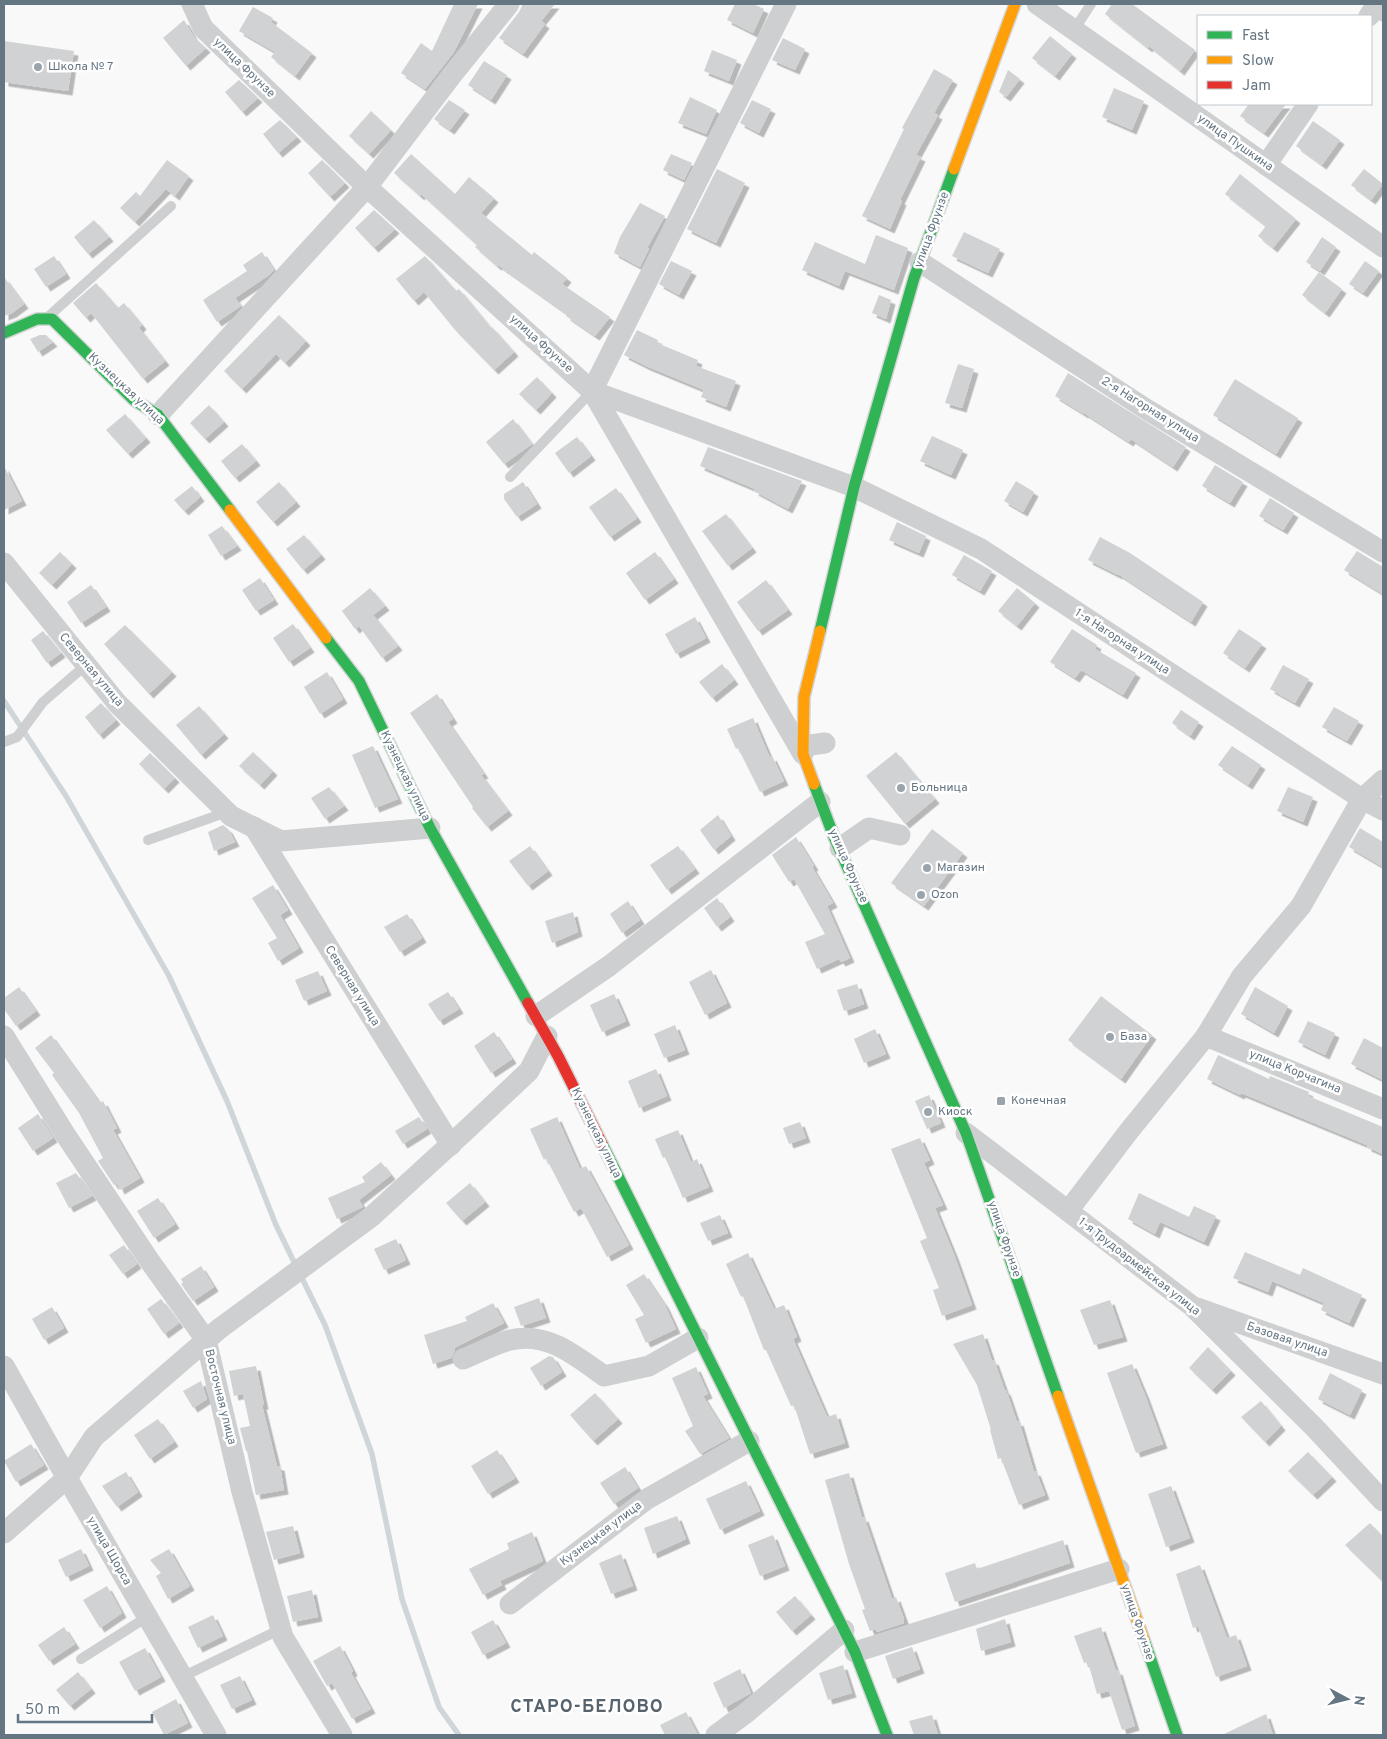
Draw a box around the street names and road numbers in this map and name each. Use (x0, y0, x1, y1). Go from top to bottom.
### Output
street label: улица Фрунзе (210, 34, 278, 102)
street label: улица Пушкина (1194, 111, 1276, 175)
street label: улица Фрунзе (911, 190, 953, 270)
street label: улица Фрунзе (506, 311, 576, 377)
street label: Кузнецкая улица (84, 349, 168, 429)
street label: 2-я Нагорная улица (1098, 373, 1202, 447)
street label: 1-я Нагорная улица (1072, 605, 1172, 679)
street label: Северная улица (55, 630, 127, 710)
street label: Кузнецкая улица (376, 728, 434, 824)
street label: улица Фрунзе (824, 826, 872, 906)
street label: Северная улица (321, 943, 383, 1029)
street label: улица Корчагина (1247, 1046, 1343, 1098)
street label: Кузнецкая улица (567, 1085, 625, 1181)
street label: улица Фрунзе (983, 1199, 1025, 1279)
street label: 1-я Трудоармейская улица (1075, 1214, 1203, 1320)
street label: Базовая улица (1244, 1319, 1330, 1361)
street label: Восточная улица (200, 1348, 240, 1446)
street label: Кузнецкая улица (557, 1498, 645, 1570)
street label: улица Щорса (83, 1514, 135, 1588)
street label: улица Фрунзе (1116, 1582, 1158, 1662)

